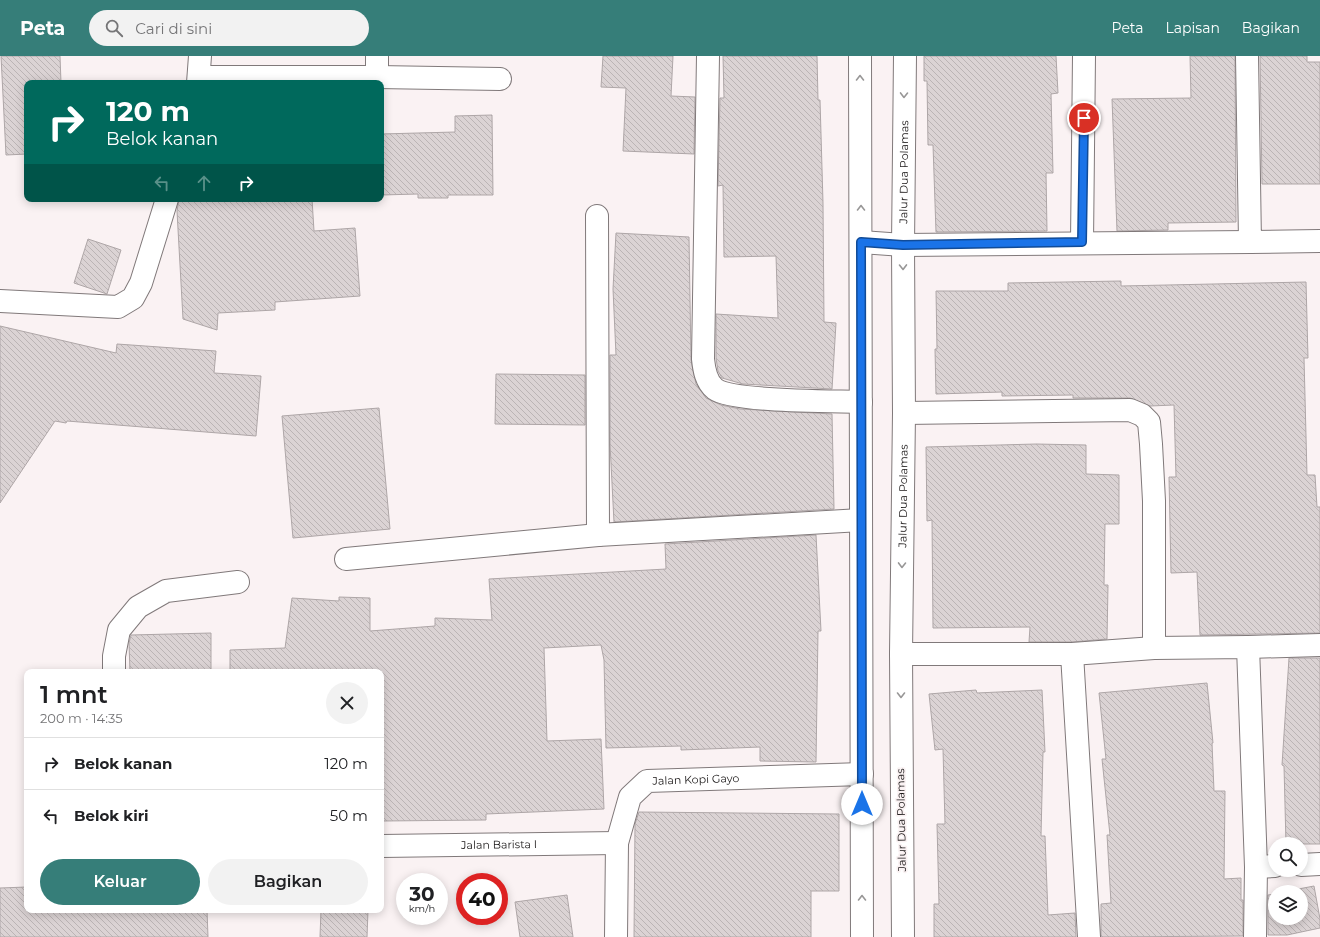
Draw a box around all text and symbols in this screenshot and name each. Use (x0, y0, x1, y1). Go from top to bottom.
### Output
search box (89, 10, 369, 46)
text: Peta (20, 17, 65, 40)
icon: search (103, 17, 125, 39)
text: Cari di sini (135, 19, 212, 38)
text: Peta (1112, 19, 1144, 37)
text: Lapisan (1166, 19, 1220, 37)
text: Bagikan (1242, 19, 1300, 37)
one-way arrow (856, 75, 864, 81)
one-way arrow (900, 92, 908, 98)
text: 120 m (106, 94, 190, 128)
icon: right (40, 96, 92, 148)
pin (1067, 101, 1101, 135)
icon: arrive (1073, 107, 1095, 129)
street label: Jalur Dua Polamas (896, 120, 911, 225)
text: Belok kanan (106, 128, 218, 150)
icon: left (151, 172, 173, 194)
icon: ahead (193, 172, 215, 194)
icon: right (235, 172, 257, 194)
one-way arrow (857, 205, 865, 211)
one-way arrow (899, 264, 907, 270)
street label: Jalur Dua Polamas (895, 444, 911, 549)
one-way arrow (898, 562, 906, 568)
text: 1 mnt (40, 680, 108, 709)
button: close (326, 682, 368, 724)
one-way arrow (897, 692, 905, 698)
text: 200 m · 14:35 (40, 710, 123, 726)
icon: right (40, 753, 62, 775)
text: Belok kanan (74, 754, 172, 773)
text: 120 m (324, 754, 368, 773)
street label: Jalur Dua Polamas (893, 768, 909, 873)
street label: Jalan Kopi Gayo (651, 771, 740, 788)
position arrow (841, 783, 883, 825)
icon: left (40, 805, 62, 827)
text: Belok kiri (74, 806, 149, 825)
text: 50 m (330, 806, 368, 825)
street label: Jalan Barista I (460, 837, 537, 852)
map controls (1268, 837, 1308, 925)
button: search (1268, 837, 1308, 877)
button: Keluar (40, 859, 200, 905)
button: Bagikan (208, 859, 368, 905)
speed limit sign: 40 (456, 873, 508, 925)
text: 30 (409, 882, 435, 906)
button: layers (1268, 885, 1308, 925)
one-way arrow (858, 895, 866, 901)
text: km/h (409, 902, 435, 915)

